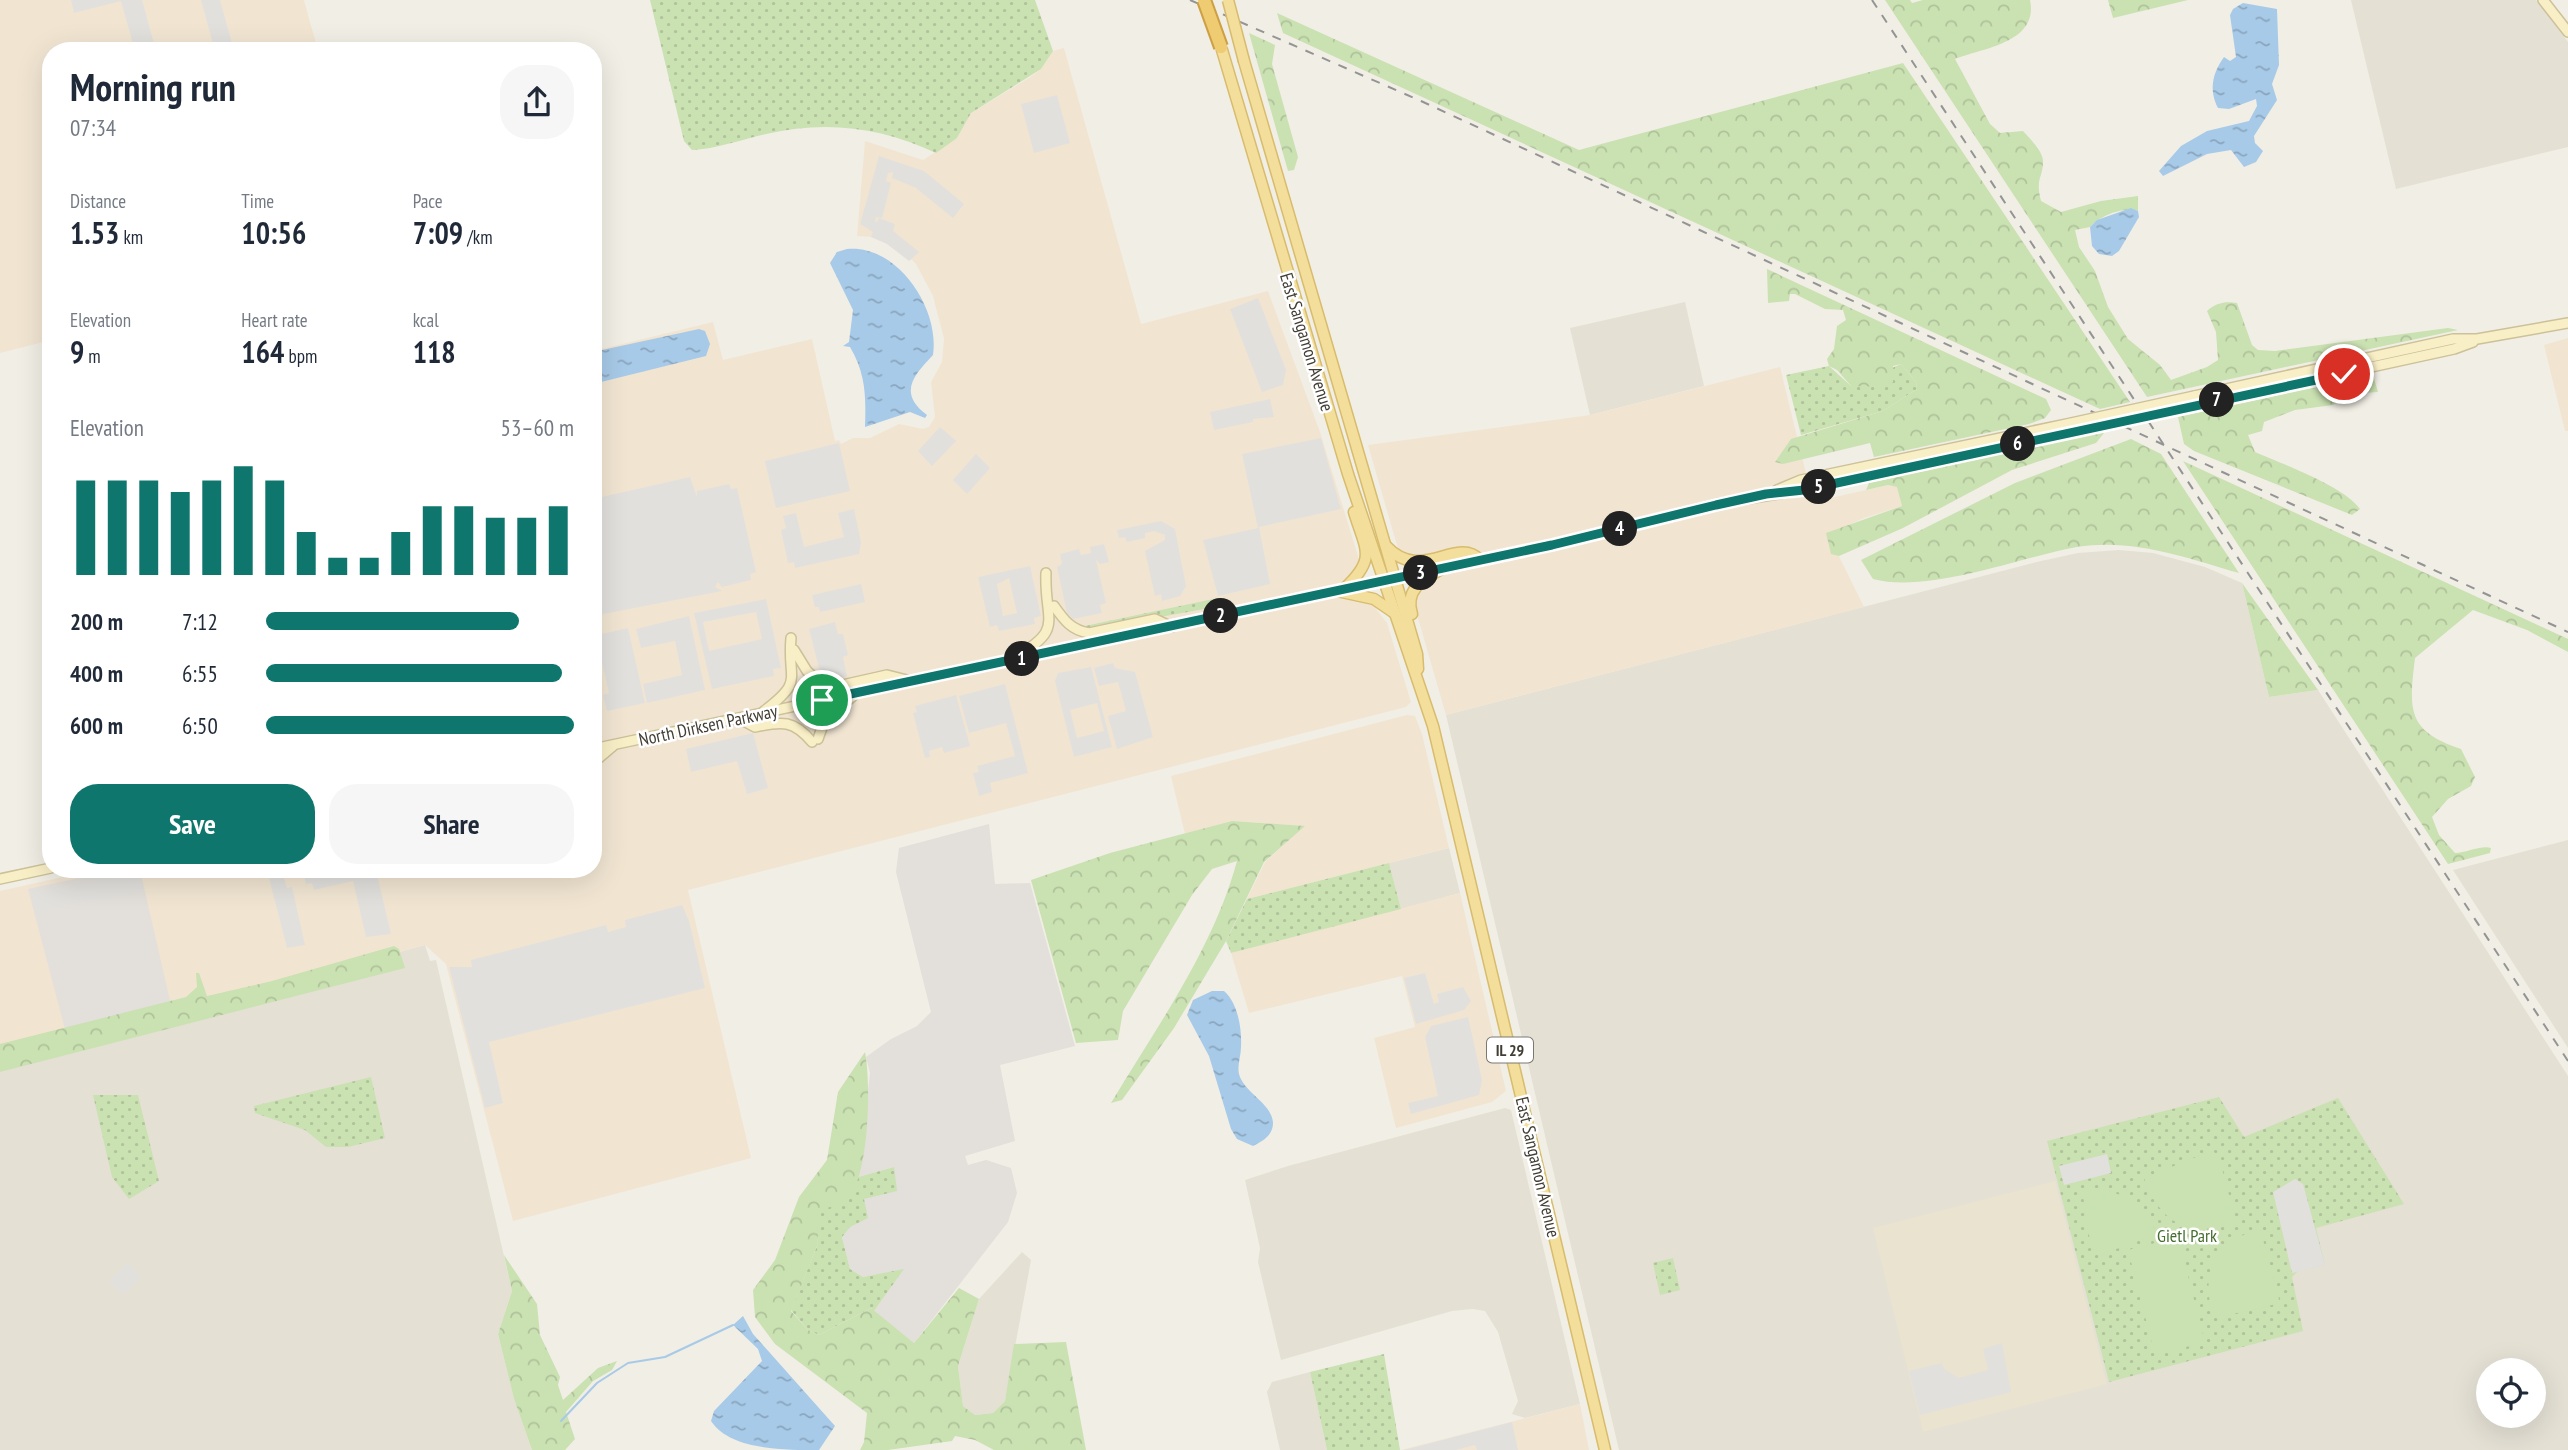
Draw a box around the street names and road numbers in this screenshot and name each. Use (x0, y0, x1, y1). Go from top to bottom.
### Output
street label: East Sangamon Avenue (1275, 270, 1339, 414)
street label: North Dirksen Parkway (636, 699, 780, 751)
road number: IL 29 (1487, 1038, 1533, 1062)
street label: East Sangamon Avenue (1511, 1094, 1565, 1240)

